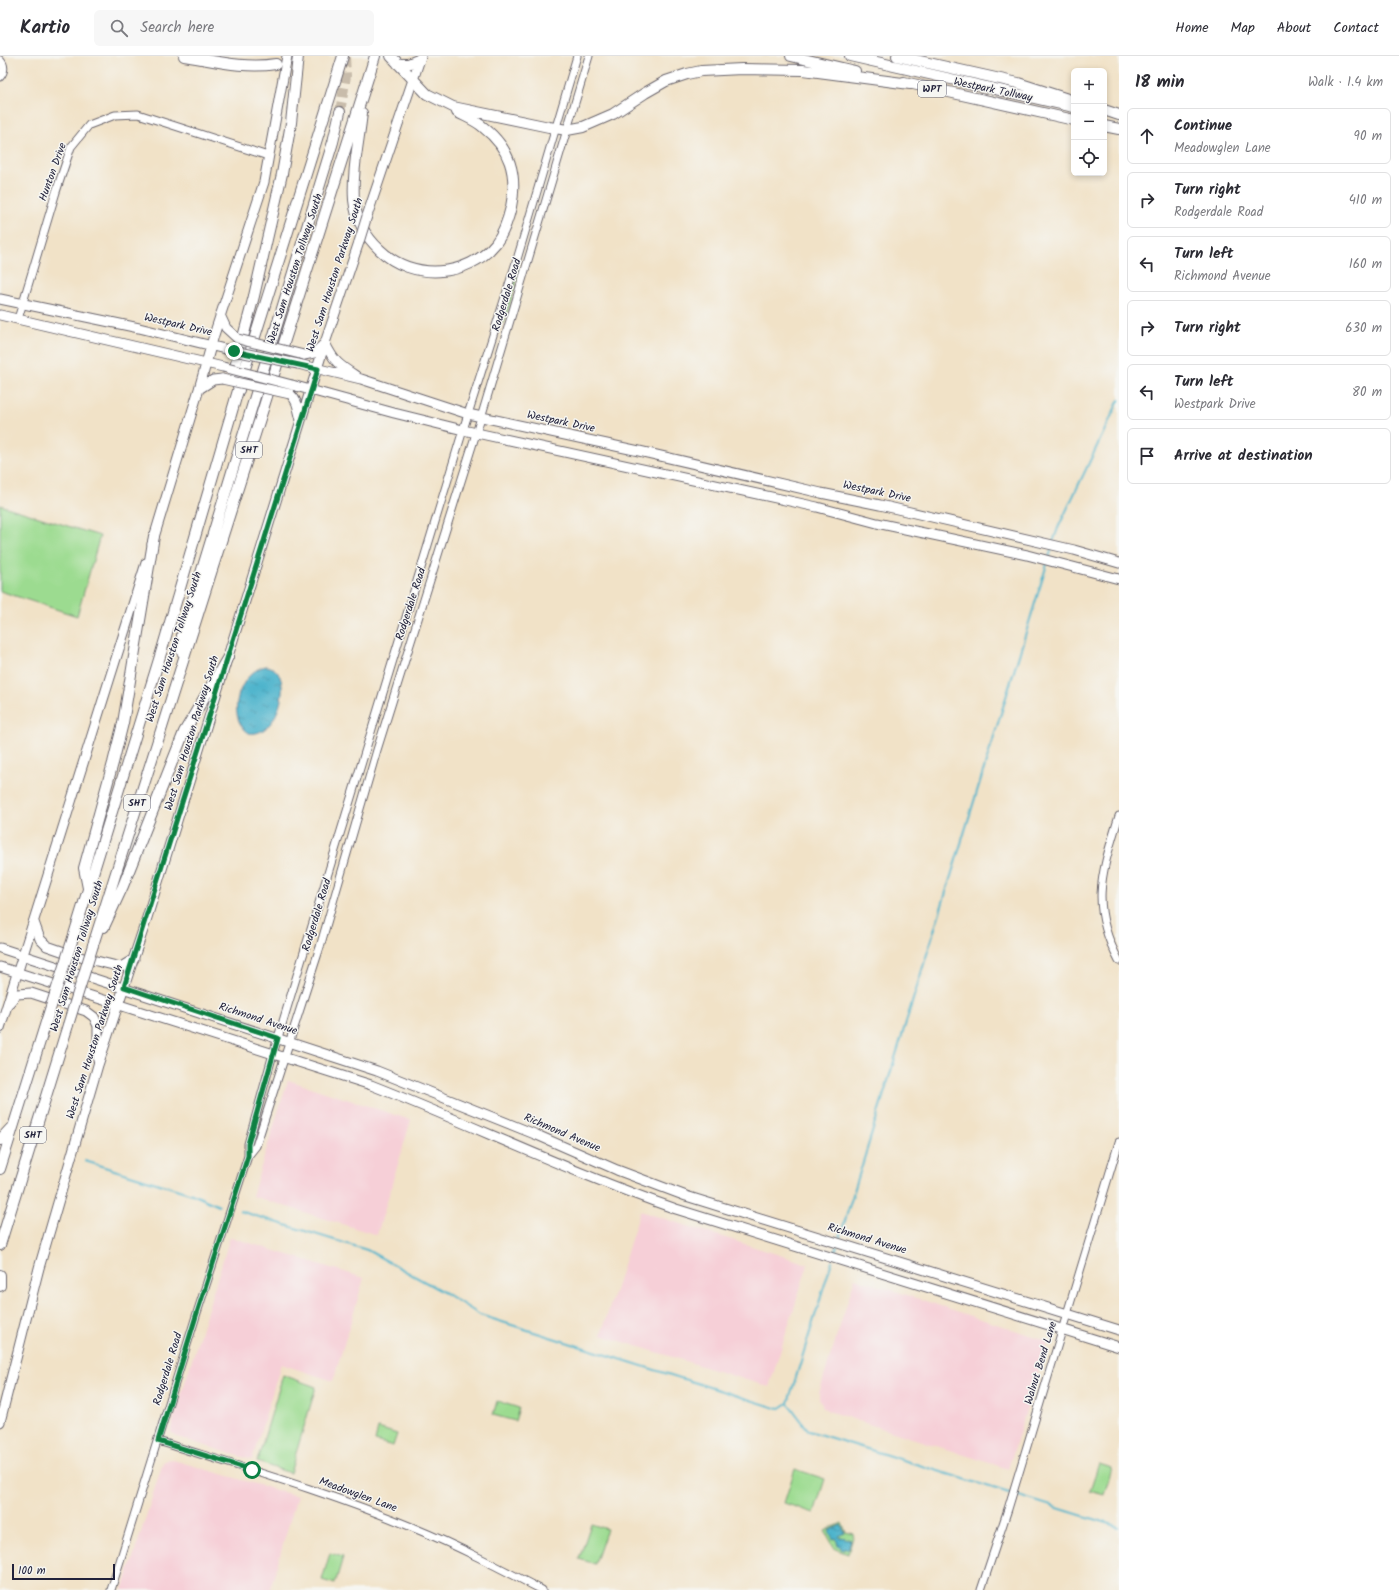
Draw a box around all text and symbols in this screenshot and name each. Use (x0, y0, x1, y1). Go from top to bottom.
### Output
search box (94, 10, 374, 46)
text: Kartio (20, 13, 70, 43)
text: Search here (140, 16, 214, 40)
icon: search (108, 17, 130, 39)
text: Home (1175, 17, 1209, 39)
text: Map (1231, 17, 1255, 39)
text: About (1277, 17, 1311, 39)
text: Contact (1333, 17, 1379, 39)
map controls (1071, 68, 1107, 176)
button: + (1071, 68, 1107, 104)
text: 18 min (1135, 69, 1184, 96)
text: Walk · 1.4 km (1308, 72, 1383, 93)
street label: Westpark Tollway (952, 73, 1035, 107)
road number: WPT (918, 81, 946, 97)
button: − (1071, 104, 1107, 140)
text: Continue (1174, 114, 1232, 138)
icon: ahead (1136, 125, 1158, 147)
text: 90 m (1354, 126, 1382, 147)
text: Meadowglen Lane (1174, 138, 1271, 159)
street label: Hunton Drive (34, 140, 72, 204)
button: locate (1071, 140, 1107, 176)
text: Turn right (1174, 178, 1241, 202)
icon: right (1136, 189, 1158, 211)
text: 410 m (1349, 190, 1382, 211)
street label: West Sam Houston Tollway South (262, 191, 328, 347)
street label: West Sam Houston Parkway South (302, 195, 369, 354)
text: Rodgerdale Road (1174, 202, 1263, 223)
text: Turn left (1174, 242, 1234, 266)
icon: left (1136, 253, 1158, 275)
text: 160 m (1349, 254, 1382, 275)
street label: Rodgerdale Road (487, 256, 527, 334)
text: Richmond Avenue (1174, 266, 1271, 287)
street label: Westpark Drive (142, 308, 214, 342)
text: Turn right (1174, 316, 1241, 340)
icon: right (1136, 317, 1158, 339)
text: 630 m (1345, 318, 1382, 339)
route end (225, 342, 243, 360)
text: Turn left (1174, 370, 1234, 394)
icon: left (1136, 381, 1158, 403)
text: 80 m (1352, 382, 1382, 403)
text: Westpark Drive (1174, 394, 1256, 415)
street label: Westpark Drive (525, 406, 597, 438)
road number: SHT (236, 442, 262, 458)
text: Arrive at destination (1174, 444, 1313, 468)
icon: arrive (1136, 445, 1158, 467)
street label: Westpark Drive (841, 476, 913, 508)
street label: Rodgerdale Road (391, 565, 431, 643)
street label: West Sam Houston Tollway South (141, 569, 207, 725)
street label: West Sam Houston Parkway South (160, 653, 224, 813)
road number: SHT (124, 795, 150, 811)
street label: Rodgerdale Road (297, 876, 337, 954)
street label: West Sam Houston Tollway South (45, 878, 109, 1034)
street label: West Sam Houston Parkway South (62, 962, 129, 1121)
street label: Richmond Avenue (216, 998, 300, 1040)
street label: Richmond Avenue (521, 1109, 603, 1157)
road number: SHT (20, 1127, 46, 1143)
street label: Richmond Avenue (825, 1218, 909, 1260)
street label: Walnut Bend Lane (1020, 1319, 1062, 1407)
street label: Rodgerdale Road (148, 1330, 188, 1408)
route start (243, 1461, 261, 1479)
street label: Meadowglen Lane (316, 1473, 400, 1517)
scale bar (12, 1562, 115, 1581)
text: 100 m (18, 1562, 46, 1580)

